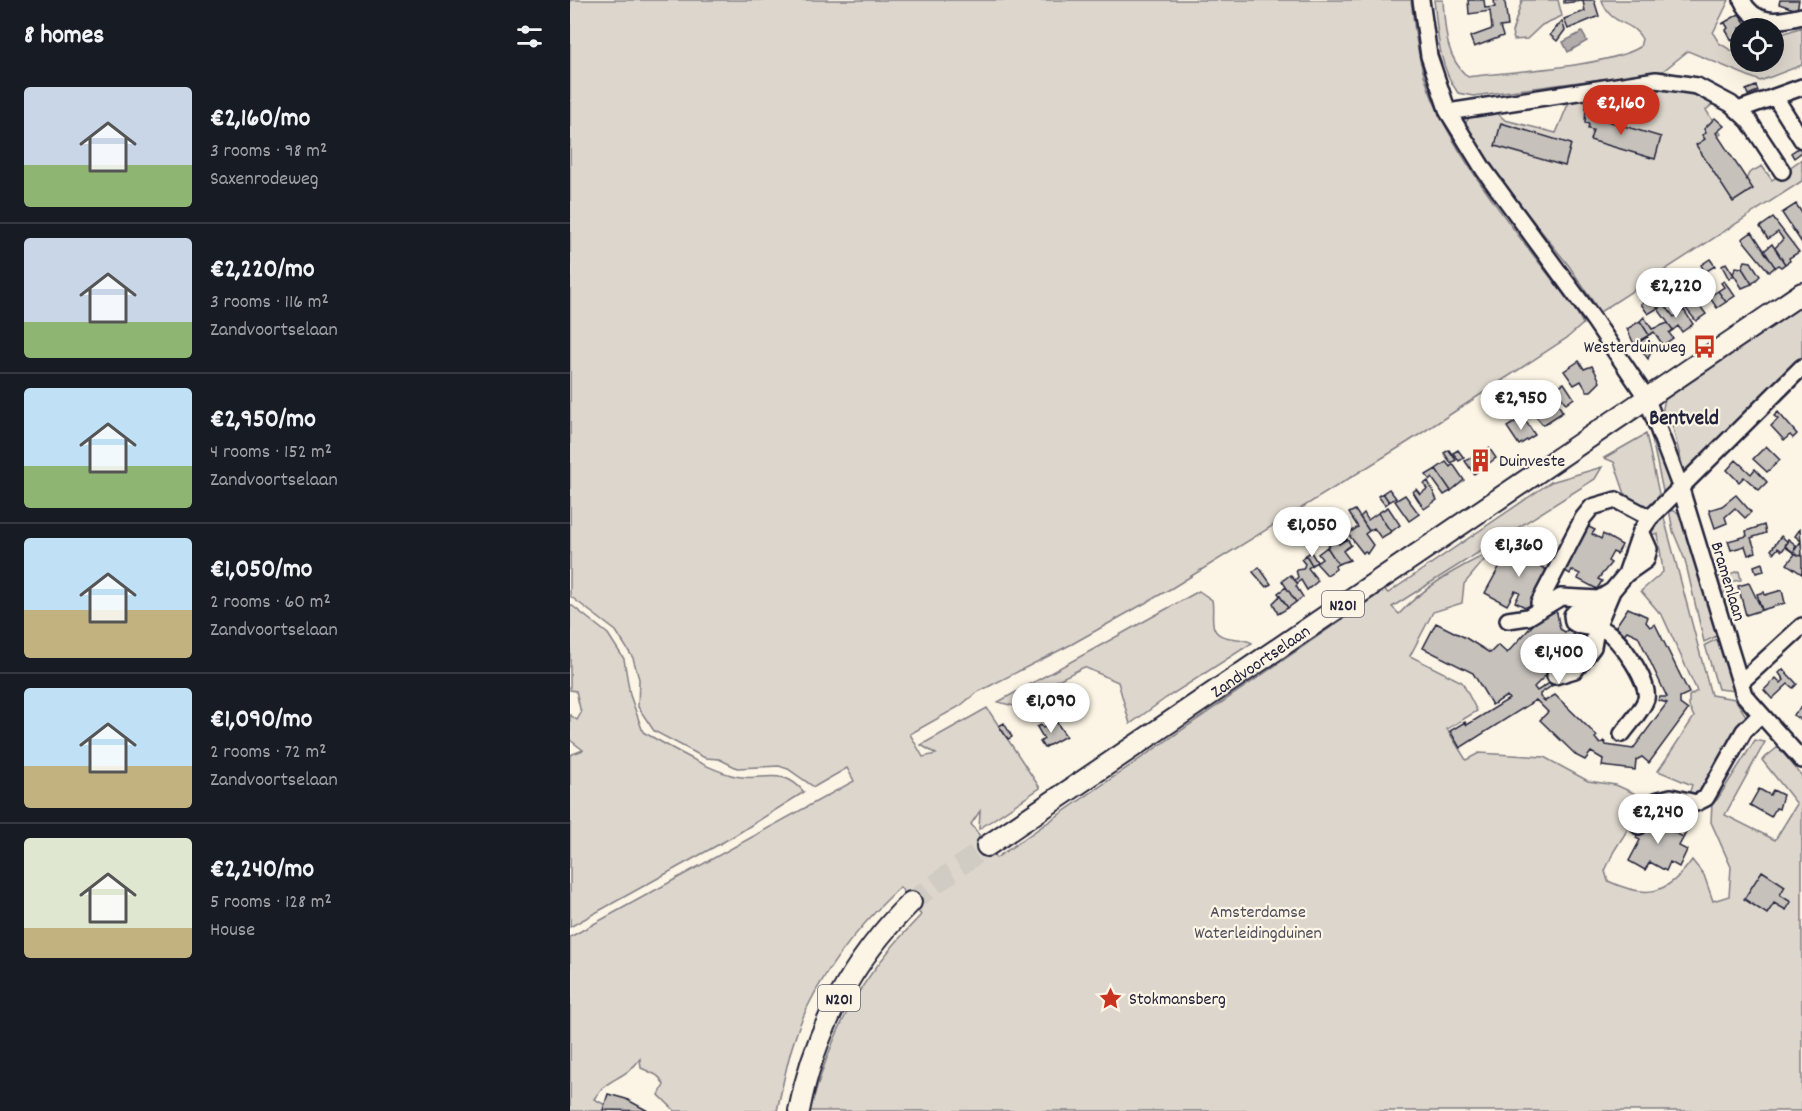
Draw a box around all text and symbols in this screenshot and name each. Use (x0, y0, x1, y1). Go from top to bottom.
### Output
text: 8 homes (24, 18, 104, 55)
map controls (1730, 18, 1784, 72)
button: locate (1730, 18, 1784, 72)
icon: filters (513, 20, 546, 53)
pin: €2,160 (1572, 85, 1670, 136)
text: €2,160 (1597, 90, 1645, 118)
text: €2,160/mo (210, 101, 310, 138)
icon: home (72, 111, 144, 183)
text: 3 rooms · 98 m² (210, 138, 327, 166)
text: Saxenrodeweg (210, 166, 319, 194)
text: €2,220/mo (210, 252, 315, 289)
icon: home (72, 262, 144, 334)
pin: €2,220 (1627, 268, 1725, 319)
text: €2,220 (1650, 273, 1702, 301)
text: 3 rooms · 116 m² (210, 289, 329, 317)
text: Zandvoortselaan (210, 317, 338, 345)
bus stop icon: Westerduinweg (1691, 333, 1717, 359)
place label: Westerduinweg (1584, 336, 1686, 361)
pin: €2,950 (1472, 380, 1570, 431)
text: €2,950 (1494, 385, 1548, 413)
text: €2,950/mo (210, 402, 316, 439)
district label: Bentveld (1649, 405, 1719, 435)
icon: home (72, 412, 144, 484)
text: 4 rooms · 152 m² (210, 439, 332, 467)
building icon: Duinveste (1468, 447, 1494, 473)
place label: Duinveste (1499, 450, 1565, 475)
text: Zandvoortselaan (210, 467, 338, 495)
pin: €1,050 (1263, 507, 1361, 558)
text: €1,050 (1287, 512, 1337, 540)
pin: €1,360 (1470, 527, 1568, 578)
text: €1,360 (1495, 532, 1543, 560)
street label: Bramenlaan (1703, 539, 1751, 624)
text: €1,050/mo (210, 552, 312, 589)
icon: home (72, 562, 144, 634)
text: 2 rooms · 60 m² (210, 589, 331, 617)
road number: N201 (1322, 591, 1364, 617)
text: Zandvoortselaan (210, 617, 338, 645)
street label: Zandvoortselaan (1207, 620, 1316, 705)
pin: €1,400 (1510, 634, 1608, 685)
text: €1,400 (1534, 639, 1584, 667)
pin: €1,090 (1002, 683, 1100, 734)
text: €1,090 (1026, 688, 1076, 716)
text: €1,090/mo (210, 702, 312, 739)
icon: home (72, 712, 144, 784)
text: 2 rooms · 72 m² (210, 739, 326, 767)
text: Zandvoortselaan (210, 767, 338, 795)
pin: €2,240 (1609, 794, 1707, 845)
text: €2,240 (1632, 799, 1684, 827)
text: €2,240/mo (210, 852, 314, 889)
icon: home (72, 862, 144, 934)
text: 5 rooms · 128 m² (210, 889, 332, 917)
park label: Amsterdamse Waterleidingduinen (1194, 901, 1322, 947)
text: House (210, 917, 255, 945)
road number: N201 (818, 985, 860, 1011)
place icon: Stokmansberg (1098, 985, 1124, 1011)
place label: Stokmansberg (1129, 988, 1226, 1013)

